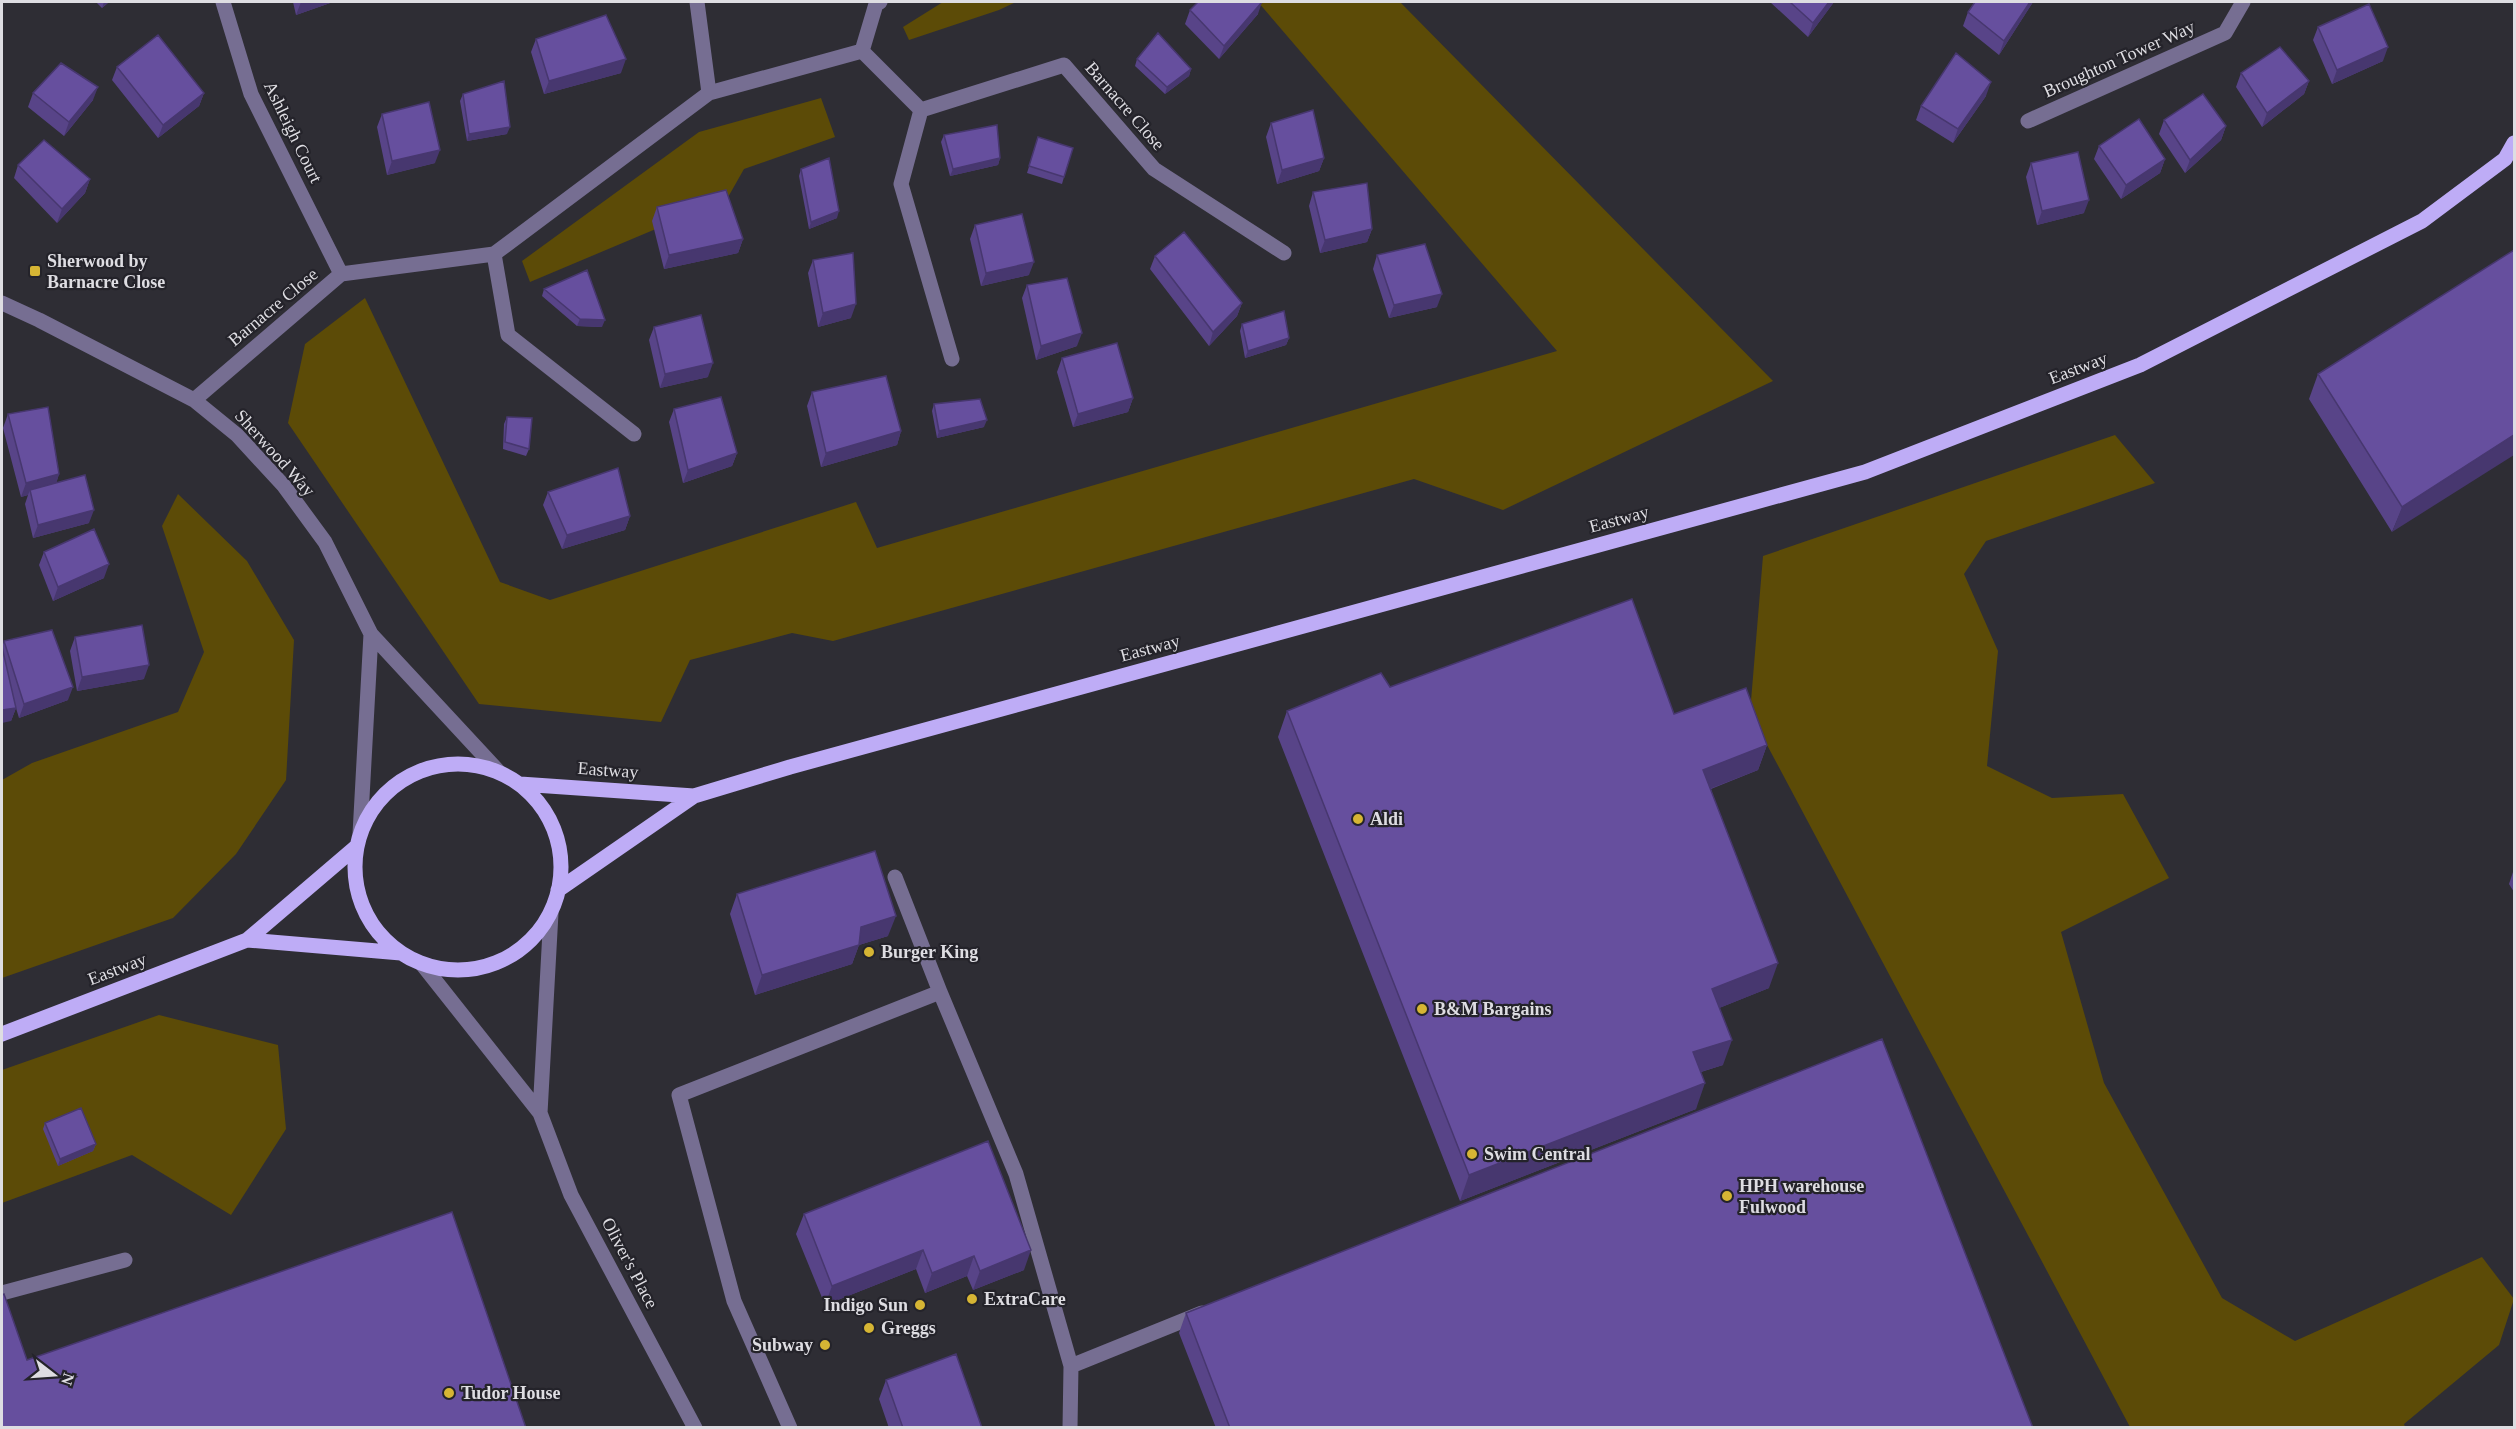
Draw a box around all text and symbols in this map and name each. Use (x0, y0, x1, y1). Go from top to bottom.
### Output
street label: Broughton Tower Way (2040, 17, 2198, 101)
street label: Barnacre Close (1081, 58, 1169, 154)
street label: Ashleigh Court (260, 78, 326, 186)
place label: Sherwood by Barnacre Close (47, 251, 165, 292)
marker: Sherwood by Barnacre Close (28, 264, 42, 278)
street label: Barnacre Close (224, 264, 322, 350)
street label: Eastway (2046, 348, 2110, 388)
street label: Sherwood Way (231, 406, 319, 500)
street label: Eastway (1587, 501, 1651, 537)
street label: Eastway (1118, 630, 1182, 666)
street label: Eastway (577, 758, 639, 782)
place label: Aldi (1370, 809, 1403, 829)
marker: Aldi (1351, 812, 1365, 826)
place label: Burger King (881, 942, 978, 962)
marker: Burger King (862, 945, 876, 959)
street label: Eastway (85, 949, 149, 989)
place label: B&M Bargains (1434, 999, 1552, 1019)
marker: B&M Bargains (1415, 1002, 1429, 1016)
place label: Swim Central (1484, 1144, 1591, 1164)
marker: Swim Central (1465, 1147, 1479, 1161)
place label: HPH warehouse Fulwood (1739, 1176, 1864, 1217)
marker: HPH warehouse Fulwood (1720, 1189, 1734, 1203)
street label: Oliver's Place (598, 1214, 662, 1312)
place label: ExtraCare (984, 1289, 1066, 1309)
marker: ExtraCare (965, 1292, 979, 1306)
place label: Indigo Sun (823, 1295, 908, 1315)
marker: Indigo Sun (913, 1298, 927, 1312)
place label: Greggs (881, 1318, 936, 1338)
marker: Greggs (862, 1321, 876, 1335)
place label: Subway (752, 1335, 813, 1355)
marker: Subway (818, 1338, 832, 1352)
north arrow (24, 1345, 84, 1405)
text: N (58, 1371, 78, 1388)
place label: Tudor House (461, 1383, 561, 1403)
marker: Tudor House (442, 1386, 456, 1400)

